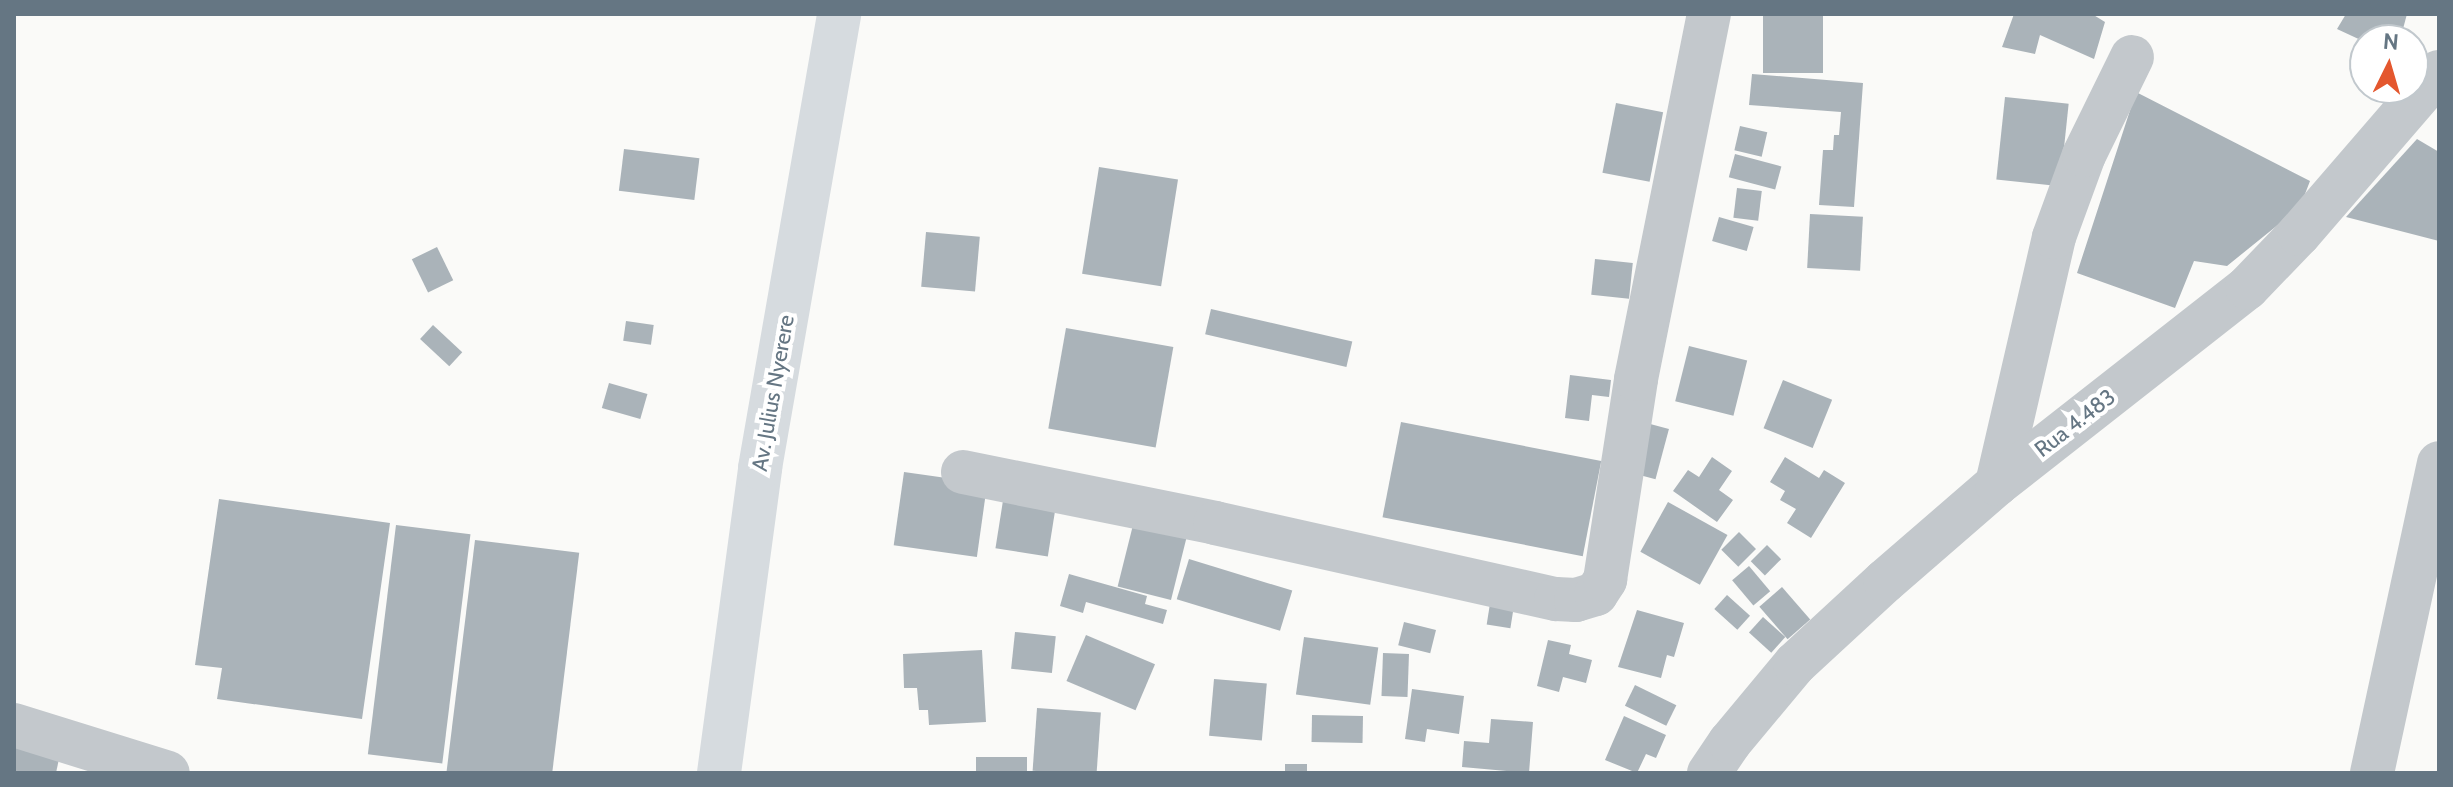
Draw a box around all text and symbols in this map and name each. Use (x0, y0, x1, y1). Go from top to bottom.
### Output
north arrow (2349, 24, 2429, 104)
text: N (2382, 27, 2400, 56)
street label: Av. Julius Nyerere (746, 313, 800, 473)
street label: Rua 4.483 (2029, 383, 2121, 463)

